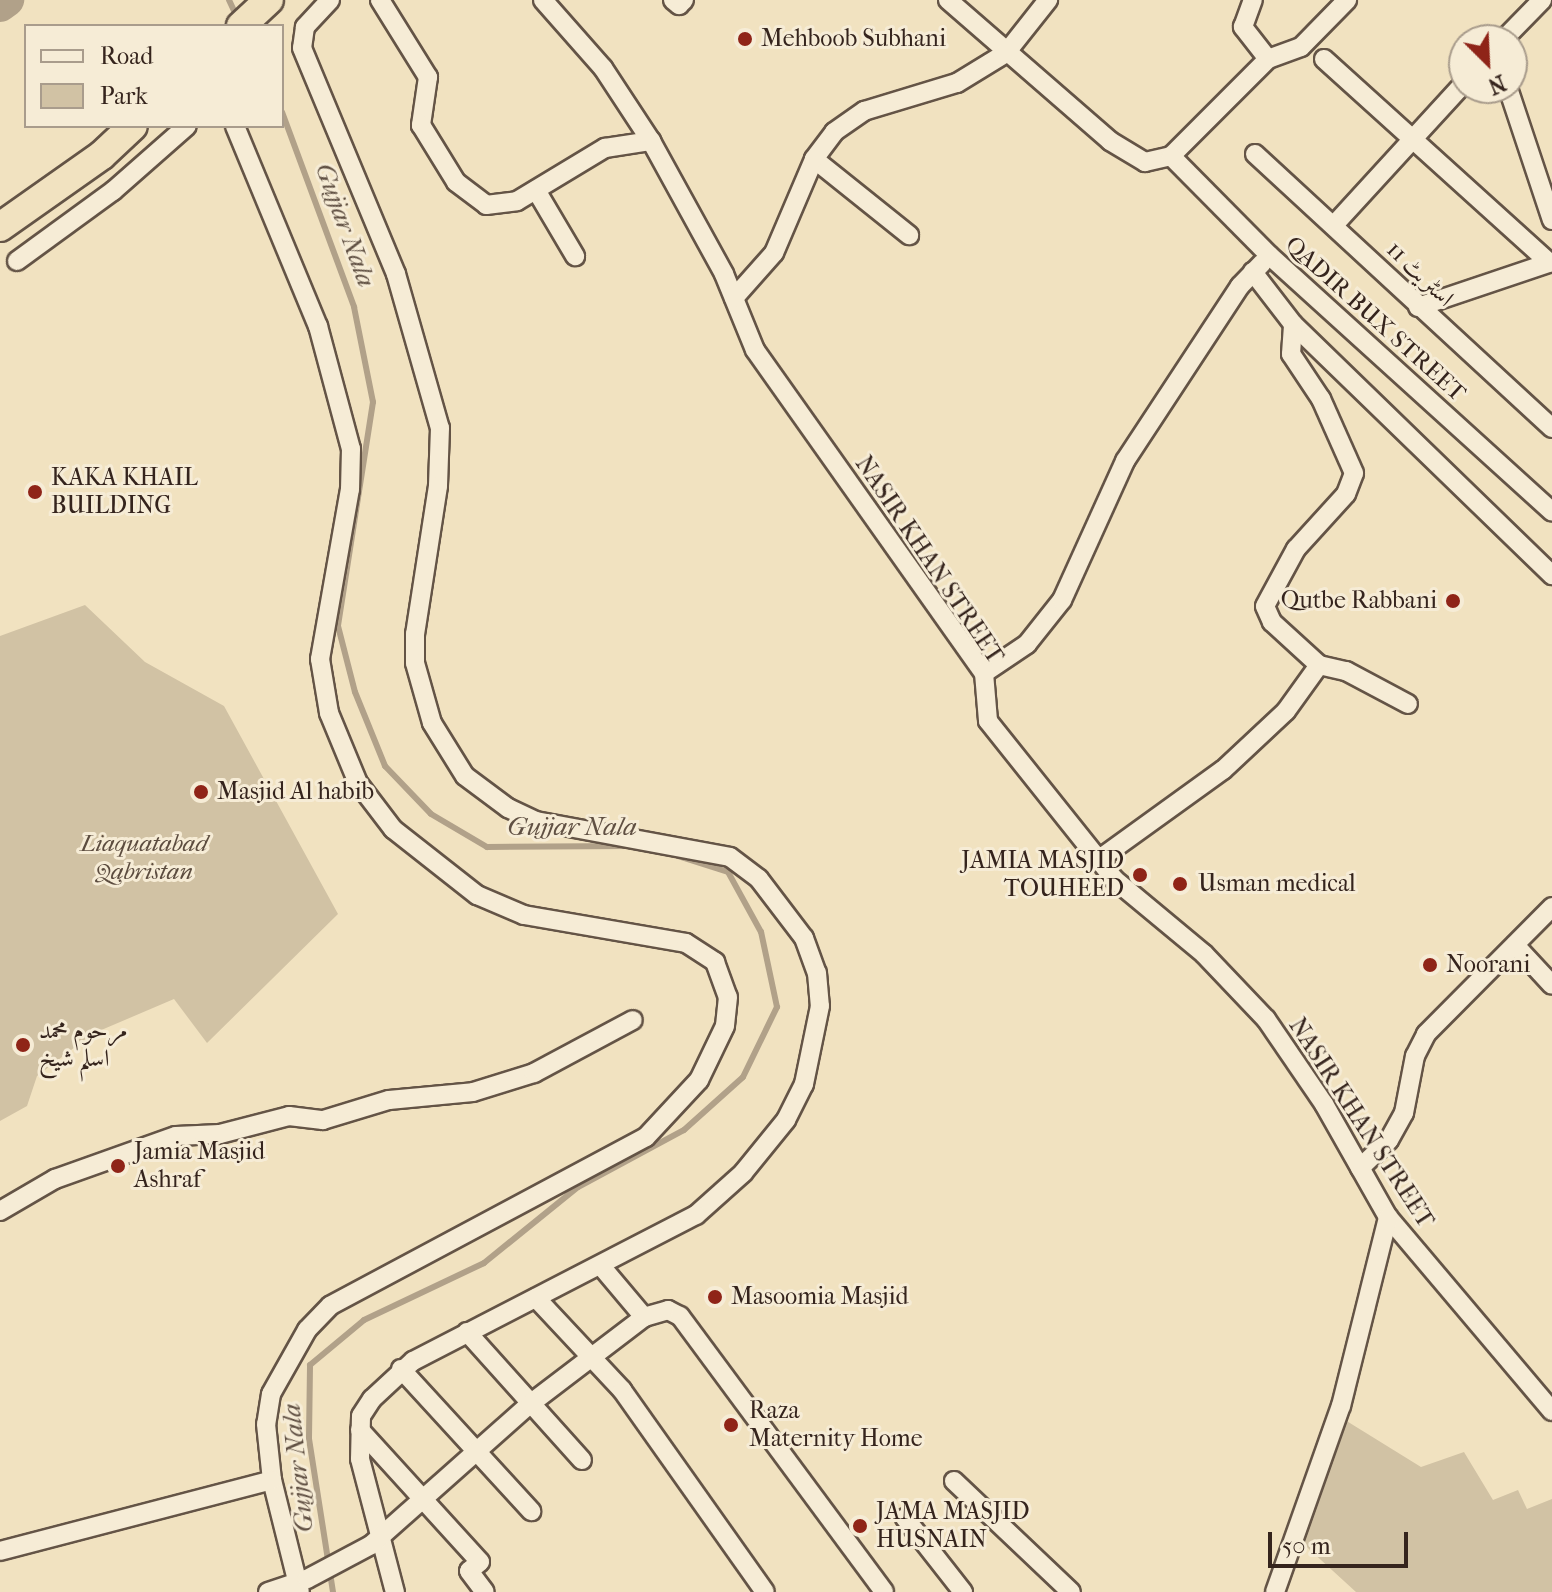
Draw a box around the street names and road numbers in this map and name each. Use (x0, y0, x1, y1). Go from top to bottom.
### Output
street label: QADIR BUX STREET (1279, 230, 1471, 408)
street label: اسٹریٹ 11 (1381, 235, 1459, 313)
street label: NASIR KHAN STREET (849, 451, 1009, 669)
street label: NASIR KHAN STREET (1282, 1013, 1440, 1233)

